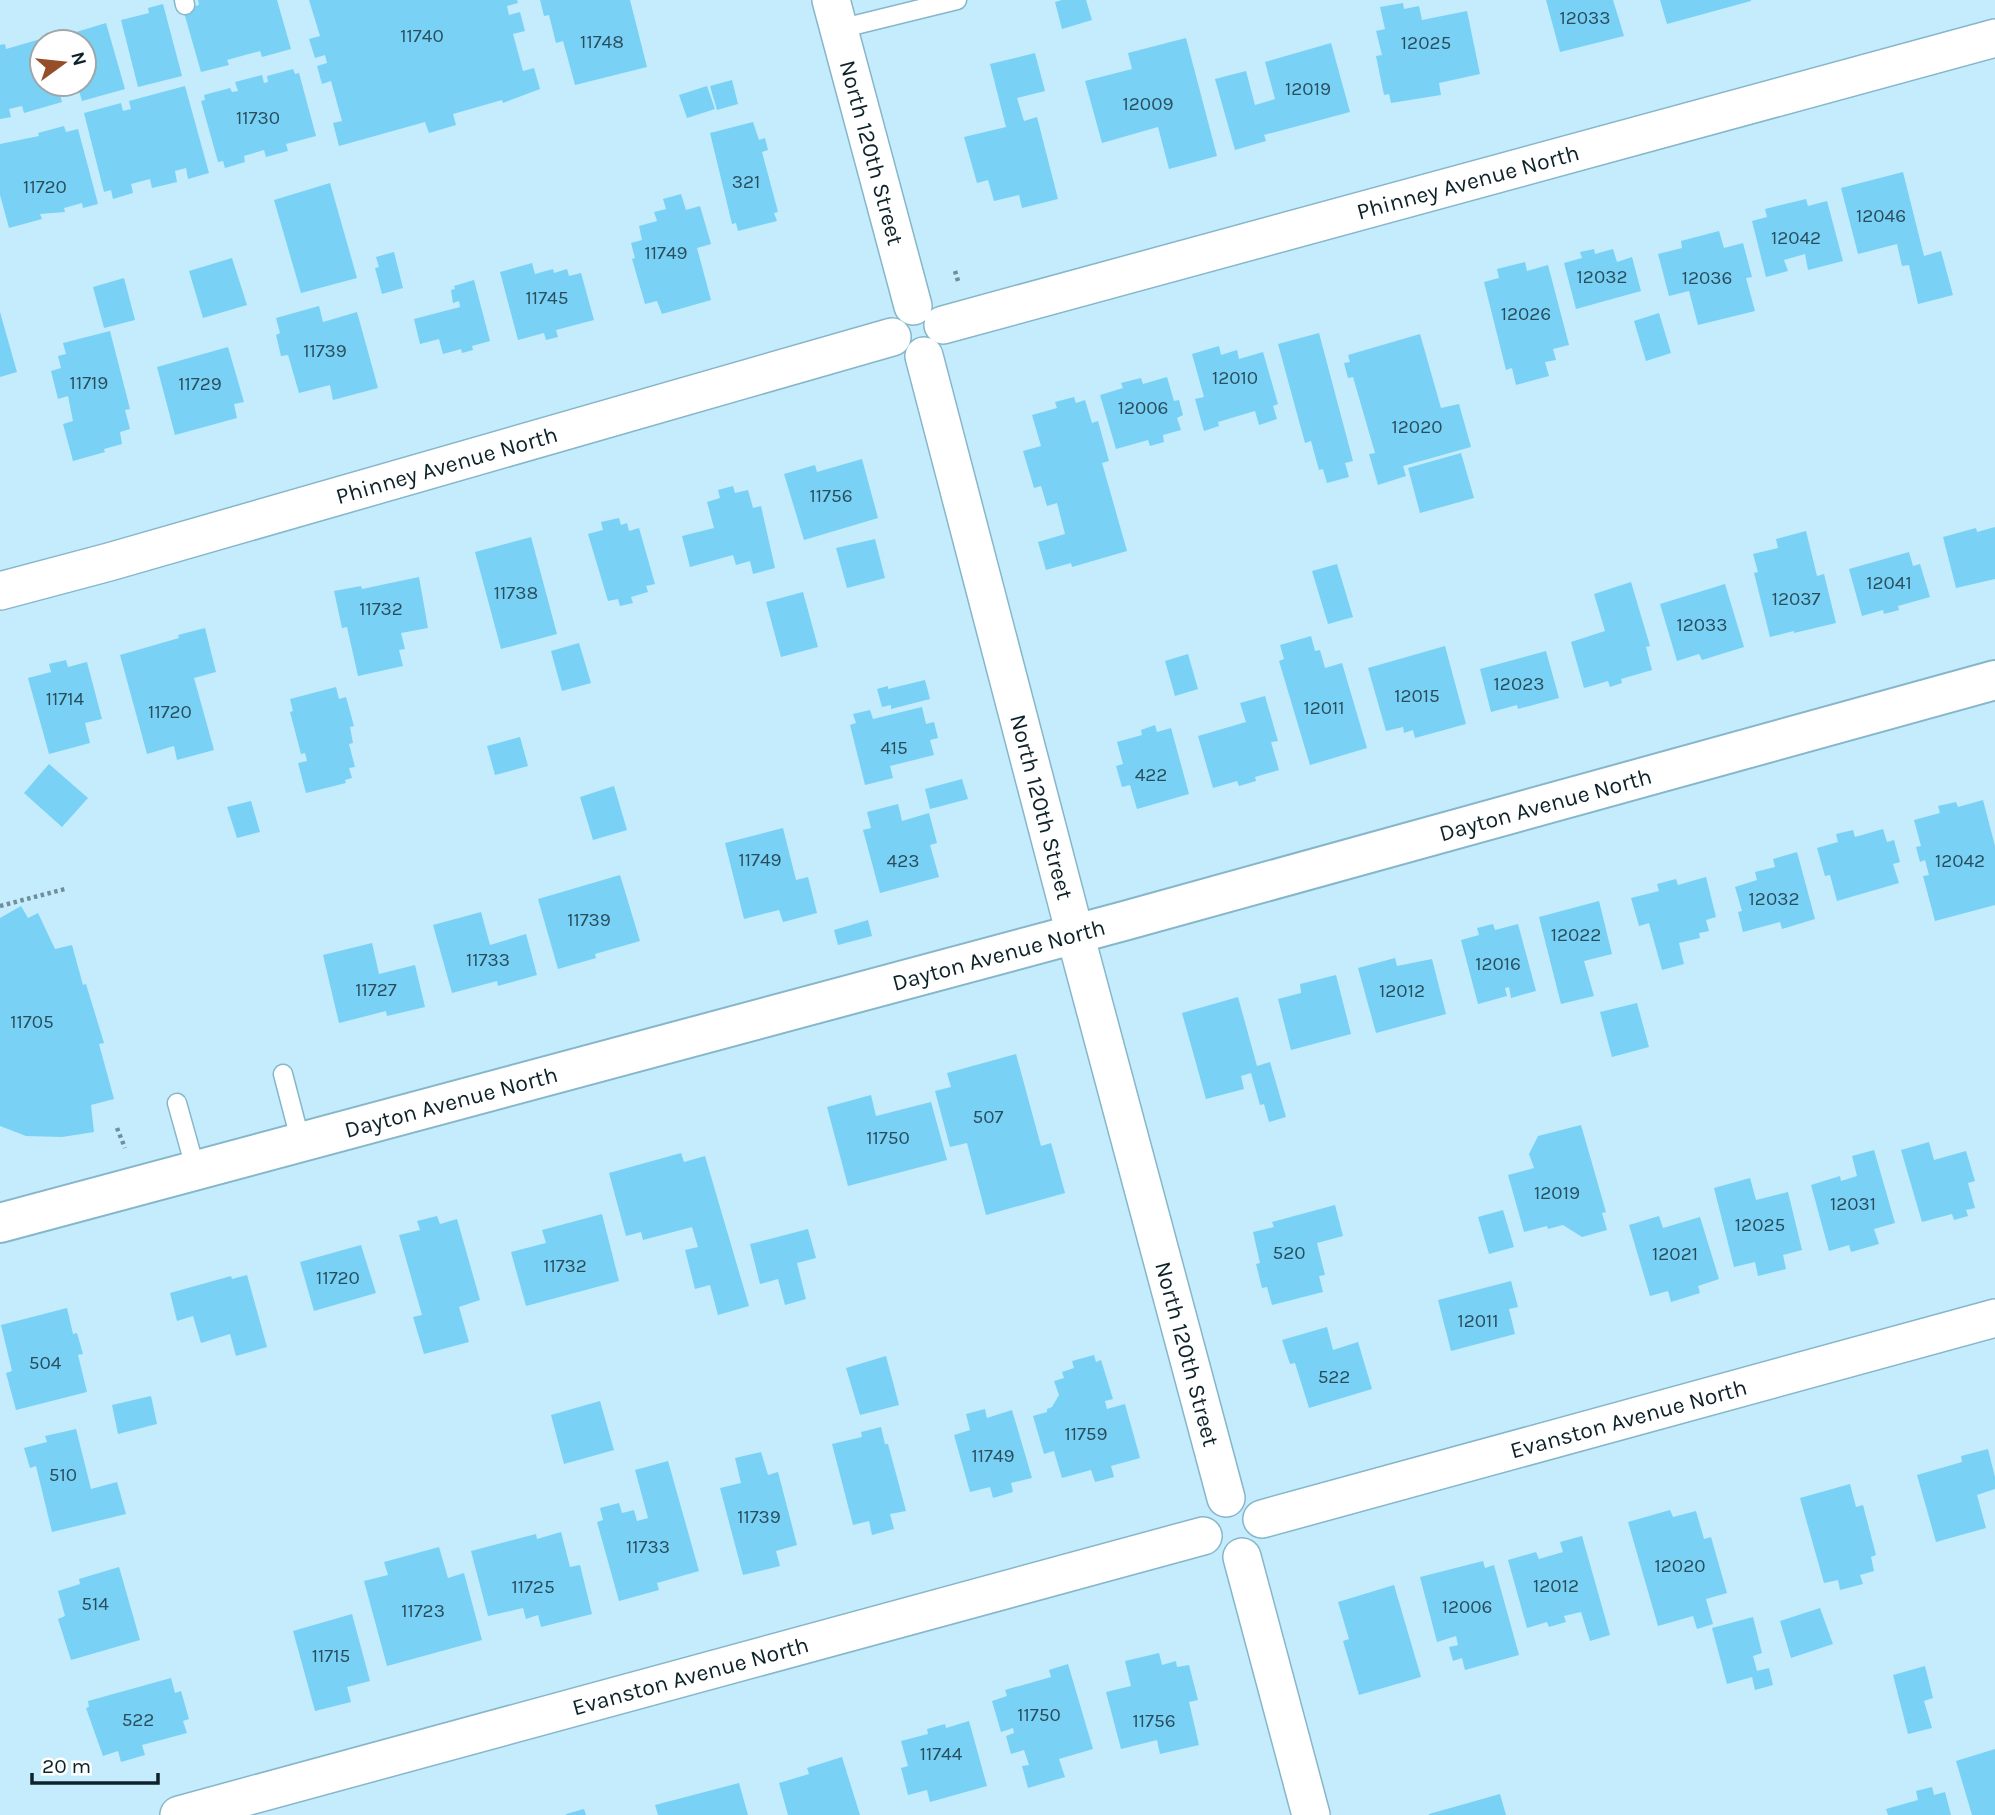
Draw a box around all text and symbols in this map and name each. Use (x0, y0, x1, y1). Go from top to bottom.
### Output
house number: 12033 (1559, 7, 1611, 29)
house number: 11740 (400, 25, 444, 47)
north arrow (28, 28, 98, 98)
house number: 11748 (580, 31, 624, 53)
house number: 12025 (1401, 32, 1451, 54)
text: N (66, 49, 91, 68)
street label: North 120th Street (834, 57, 910, 248)
house number: 12019 (1285, 78, 1331, 100)
house number: 12009 (1123, 93, 1173, 115)
house number: 11730 (236, 107, 280, 129)
street label: Phinney Avenue North (1353, 139, 1582, 225)
house number: 321 (732, 171, 760, 193)
house number: 11720 (23, 176, 67, 198)
house number: 12046 (1856, 205, 1906, 227)
house number: 12042 (1771, 227, 1821, 249)
house number: 11749 (644, 242, 688, 264)
house number: 12032 (1577, 266, 1627, 288)
house number: 12036 (1682, 267, 1732, 289)
house number: 11745 (526, 287, 568, 309)
house number: 12026 (1501, 303, 1551, 325)
house number: 11739 (303, 340, 347, 362)
house number: 12010 (1212, 367, 1258, 389)
house number: 11719 (70, 372, 108, 394)
house number: 11729 (178, 373, 222, 395)
house number: 12006 (1118, 397, 1168, 419)
house number: 12020 (1392, 416, 1442, 438)
street label: Phinney Avenue North (332, 420, 561, 510)
house number: 11756 (809, 485, 853, 507)
house number: 12041 (1866, 572, 1912, 594)
house number: 11738 (494, 582, 538, 604)
house number: 12037 (1772, 588, 1820, 610)
house number: 11732 (359, 598, 403, 620)
house number: 12033 (1676, 614, 1728, 636)
house number: 12023 (1494, 673, 1544, 695)
house number: 12015 (1394, 685, 1440, 707)
house number: 11714 (46, 688, 85, 710)
house number: 12011 (1303, 697, 1345, 719)
house number: 11720 (148, 701, 192, 723)
street label: North 120th Street (1005, 711, 1079, 903)
house number: 415 (880, 737, 908, 759)
street label: Dayton Avenue North (1436, 762, 1655, 847)
house number: 422 (1135, 764, 1167, 786)
house number: 11749 (738, 849, 782, 871)
house number: 423 (887, 850, 919, 872)
house number: 12042 (1935, 850, 1985, 872)
house number: 12032 (1749, 888, 1799, 910)
house number: 11739 (567, 909, 611, 931)
street label: Dayton Avenue North (889, 913, 1108, 996)
house number: 12022 (1551, 924, 1601, 946)
house number: 11733 (466, 949, 510, 971)
house number: 12016 (1475, 953, 1521, 975)
house number: 11727 (355, 979, 397, 1001)
house number: 12012 (1379, 980, 1425, 1002)
house number: 11705 (10, 1011, 54, 1033)
street label: Dayton Avenue North (341, 1060, 561, 1143)
house number: 507 (973, 1106, 1004, 1128)
house number: 11750 (866, 1127, 910, 1149)
house number: 12019 (1534, 1182, 1580, 1204)
house number: 12031 (1830, 1193, 1876, 1215)
house number: 12025 (1735, 1214, 1785, 1236)
house number: 520 (1272, 1242, 1306, 1264)
house number: 12021 (1652, 1243, 1698, 1265)
house number: 11732 (543, 1255, 587, 1277)
street label: North 120th Street (1150, 1258, 1225, 1450)
house number: 11720 (316, 1267, 360, 1289)
house number: 12011 (1457, 1310, 1499, 1332)
house number: 504 (29, 1352, 62, 1374)
house number: 522 (1318, 1366, 1350, 1388)
street label: Evanston Avenue North (1507, 1373, 1750, 1464)
house number: 11759 (1064, 1423, 1108, 1445)
house number: 11749 (971, 1445, 1015, 1467)
house number: 510 (49, 1464, 77, 1486)
house number: 11739 (737, 1506, 781, 1528)
house number: 11733 (626, 1536, 670, 1558)
house number: 12020 (1655, 1555, 1705, 1577)
house number: 12012 (1533, 1575, 1579, 1597)
house number: 11725 (511, 1576, 555, 1598)
house number: 514 (81, 1593, 109, 1615)
house number: 12006 (1442, 1596, 1492, 1618)
house number: 11723 (401, 1600, 445, 1622)
street label: Evanston Avenue North (569, 1631, 812, 1721)
house number: 11715 (312, 1645, 350, 1667)
house number: 11750 (1017, 1704, 1061, 1726)
house number: 522 (122, 1709, 154, 1731)
house number: 11756 (1132, 1710, 1176, 1732)
scale bar (32, 1742, 158, 1786)
house number: 11744 (920, 1743, 963, 1765)
text: 20 m (42, 1754, 91, 1778)

